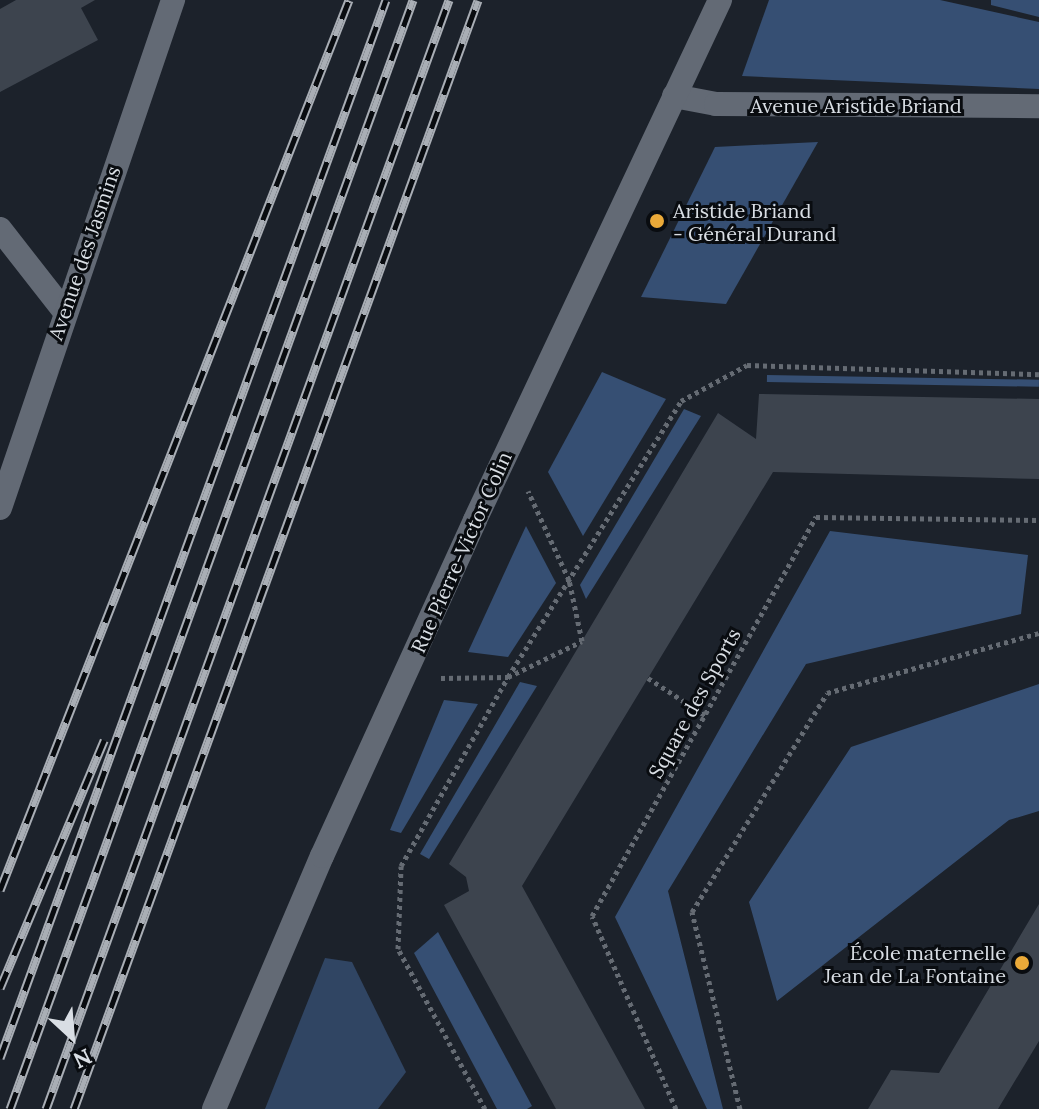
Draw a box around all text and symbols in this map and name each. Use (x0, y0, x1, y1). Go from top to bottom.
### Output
street label: Avenue Aristide Briand (750, 93, 962, 117)
street label: Avenue des Jasmins (43, 163, 125, 343)
place label: Aristide Briand - Général Durand (673, 198, 836, 245)
marker: Aristide Briand - Général Durand (648, 212, 666, 230)
street label: Rue Pierre-Victor Colin (406, 448, 516, 656)
street label: Square des Sports (643, 624, 745, 782)
place label: École maternelle Jean de La Fontaine (824, 940, 1006, 987)
marker: École maternelle Jean de La Fontaine (1013, 954, 1031, 972)
north arrow (32, 997, 112, 1077)
text: N (69, 1042, 96, 1075)

